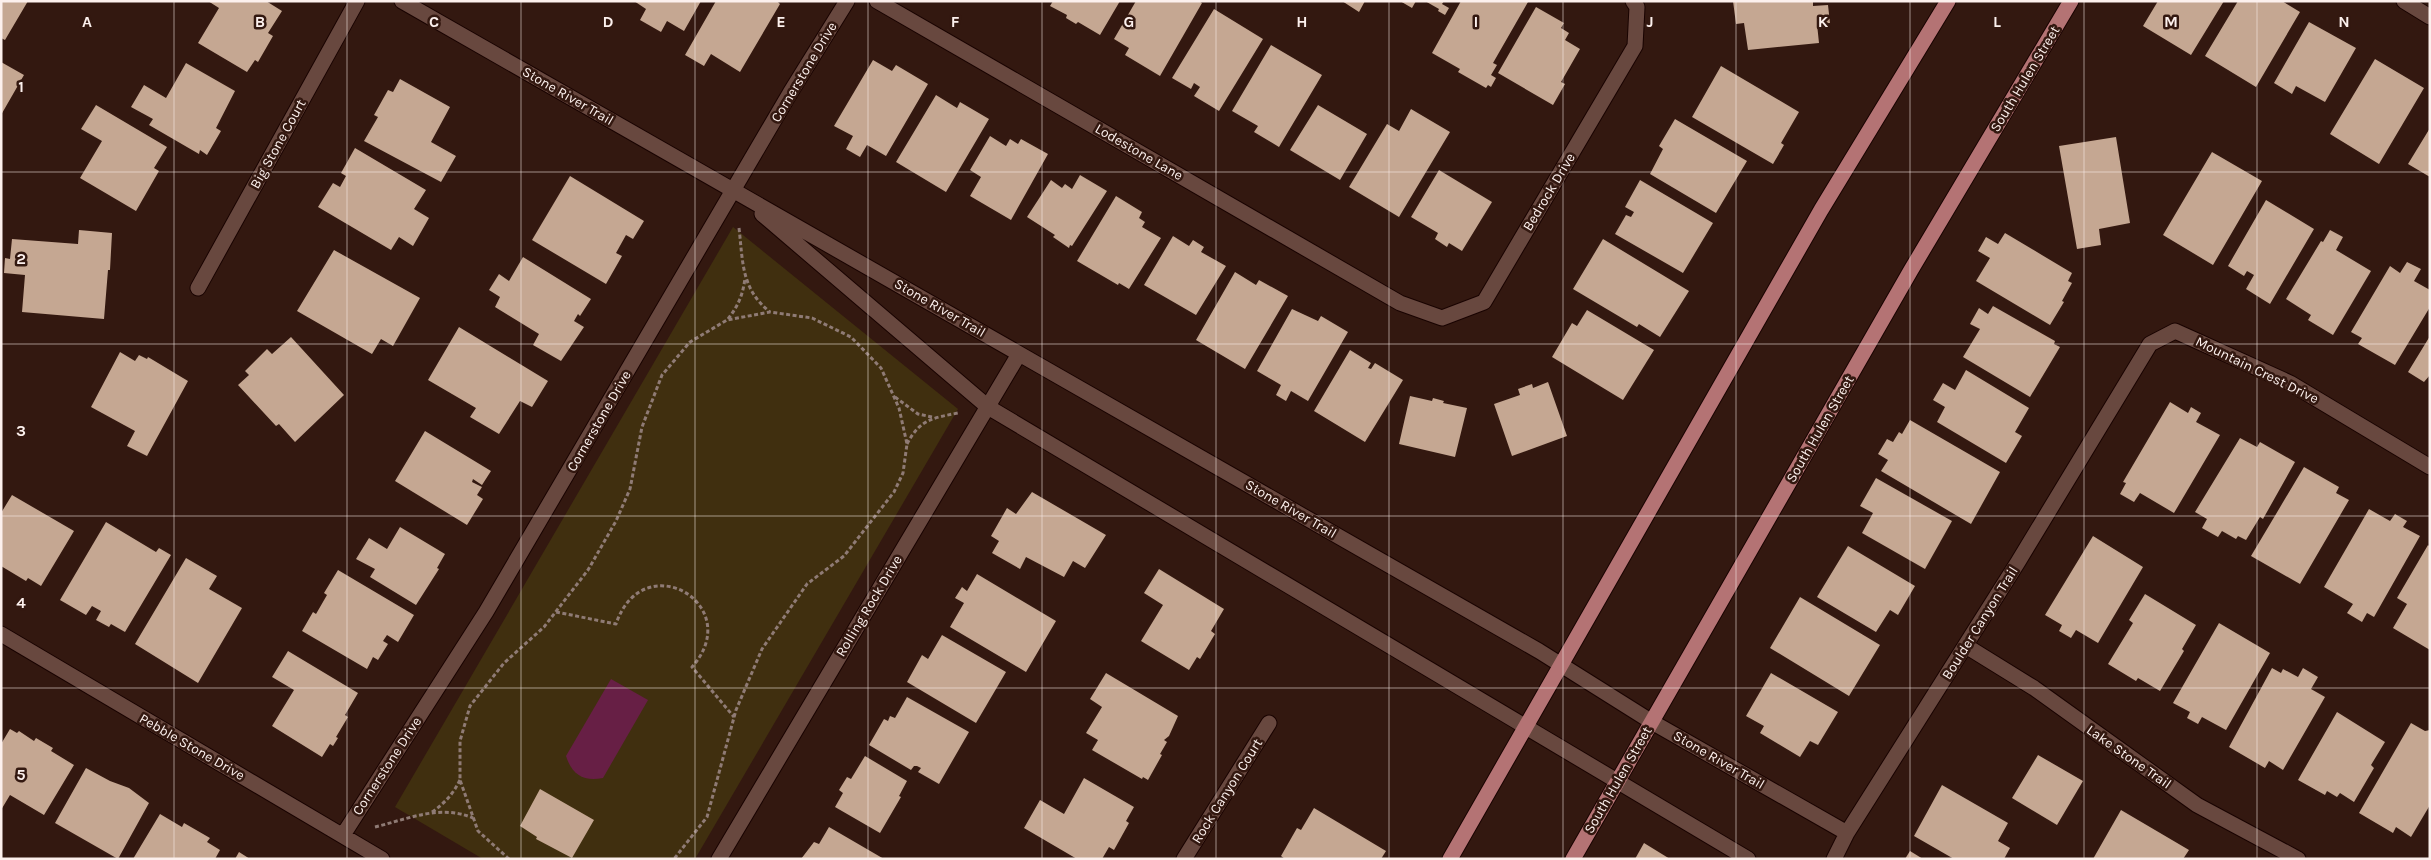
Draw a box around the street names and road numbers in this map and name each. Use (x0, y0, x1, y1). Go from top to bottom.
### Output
street label: Cornerstone Drive (767, 19, 841, 125)
street label: South Hulen Street (1987, 23, 2063, 135)
street label: Stone River Trail (519, 63, 617, 129)
street label: Big Stone Court (246, 96, 310, 192)
street label: Lodestone Lane (1092, 120, 1186, 184)
street label: Bedrock Drive (1519, 150, 1579, 234)
street label: Stone River Trail (891, 275, 989, 341)
street label: Mountain Crest Drive (2193, 333, 2321, 407)
street label: Cornerstone Drive (563, 367, 635, 475)
street label: South Hulen Street (1782, 372, 1858, 486)
street label: Stone River Trail (1242, 476, 1340, 542)
street label: Rolling Rock Drive (832, 552, 906, 660)
street label: Boulder Canyon Trail (1938, 563, 2022, 683)
street label: Pebble Stone Drive (136, 710, 248, 784)
street label: Cornerstone Drive (349, 714, 425, 818)
street label: Lake Stone Trail (2083, 721, 2175, 793)
street label: South Hulen Street (1580, 723, 1656, 837)
street label: Stone River Trail (1670, 727, 1768, 793)
street label: Rock Canyon Court (1188, 735, 1266, 847)

